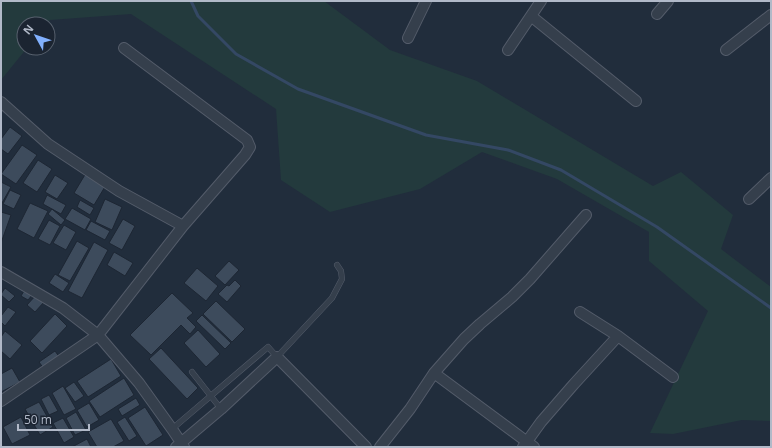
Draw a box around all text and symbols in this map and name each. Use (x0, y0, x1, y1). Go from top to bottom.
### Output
north arrow (16, 16, 56, 56)
text: N (19, 21, 37, 38)
scale bar (18, 406, 89, 432)
text: 50 m (24, 411, 52, 428)

